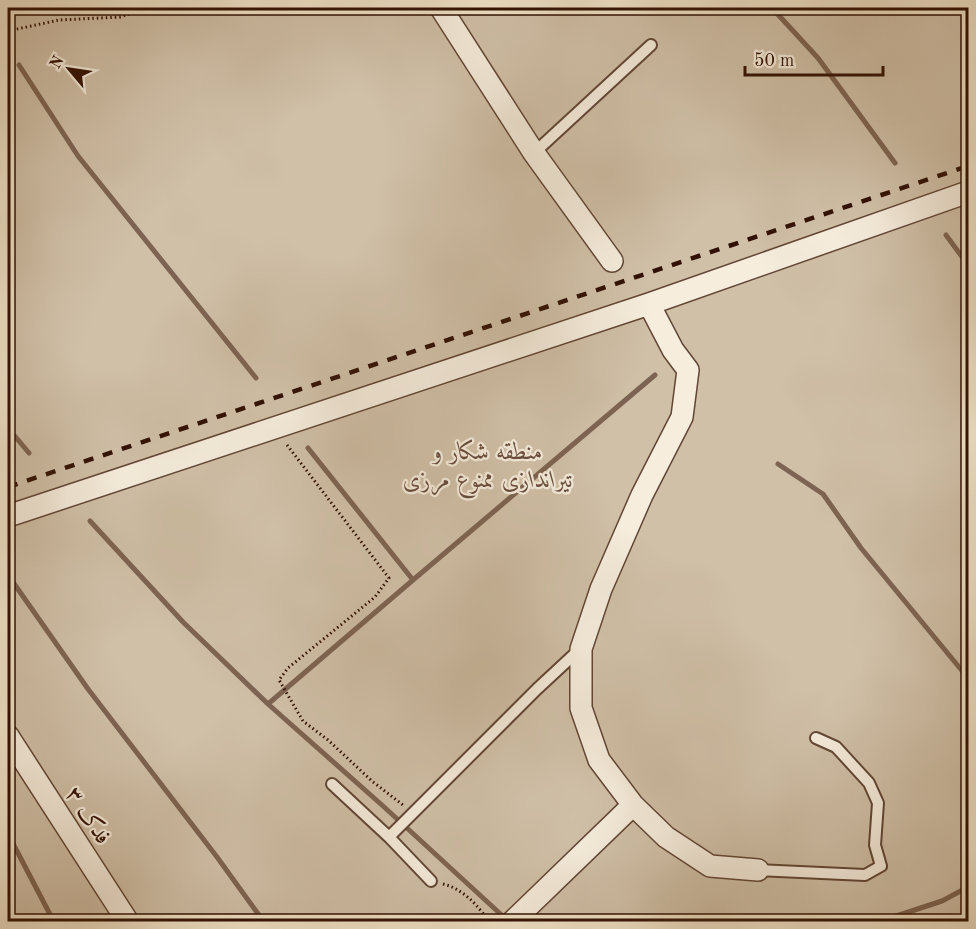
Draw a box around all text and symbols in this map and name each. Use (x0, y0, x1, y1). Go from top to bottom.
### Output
north arrow (39, 39, 99, 99)
scale bar (745, 39, 883, 77)
text: 50 m (754, 52, 794, 70)
text: N (48, 53, 68, 72)
park label: منطقه شکار و تیراندازی ممنوع مرزی (403, 439, 573, 499)
street label: فدک ۳ (60, 783, 115, 849)

